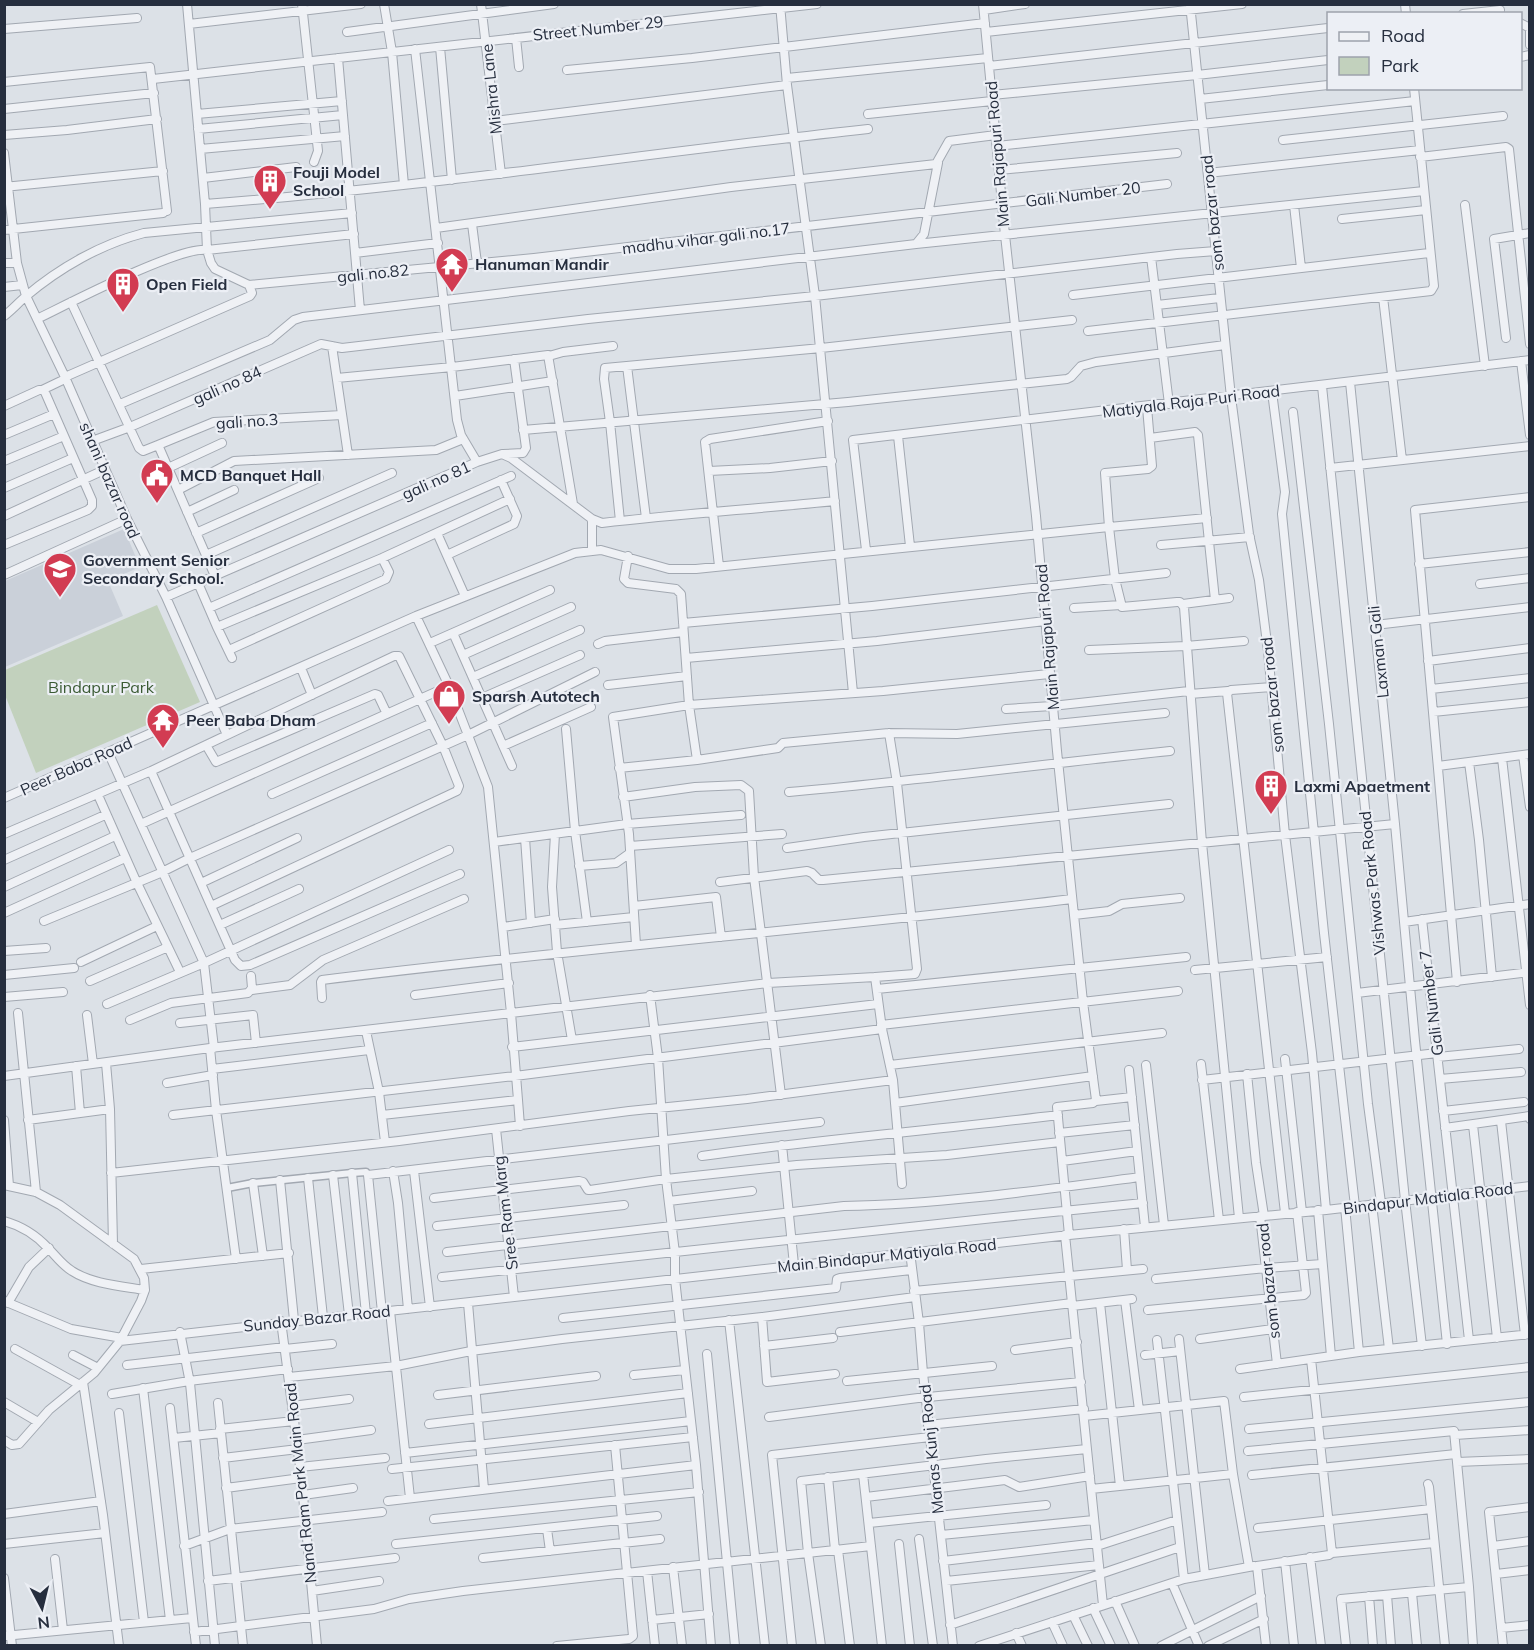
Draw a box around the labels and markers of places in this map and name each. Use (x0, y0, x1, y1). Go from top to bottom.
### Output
place label: Fouji Model School (293, 162, 380, 200)
building icon: Fouji Model School (252, 163, 288, 210)
temple icon: Hanuman Mandir (434, 246, 470, 293)
place label: Hanuman Mandir (475, 254, 609, 274)
building icon: Open Field (105, 266, 141, 313)
place label: Open Field (146, 274, 228, 294)
public building icon: MCD Banquet Hall (139, 457, 175, 504)
place label: MCD Banquet Hall (180, 465, 321, 485)
place label: Government Senior Secondary School. (83, 550, 230, 588)
school or university icon: Government Senior Secondary School. (42, 551, 78, 598)
shop icon: Sparsh Autotech (431, 678, 467, 725)
place label: Sparsh Autotech (472, 686, 600, 706)
temple icon: Peer Baba Dham (145, 702, 181, 749)
place label: Peer Baba Dham (186, 710, 316, 730)
building icon: Laxmi Apaetment (1253, 768, 1289, 815)
place label: Laxmi Apaetment (1294, 776, 1430, 796)

